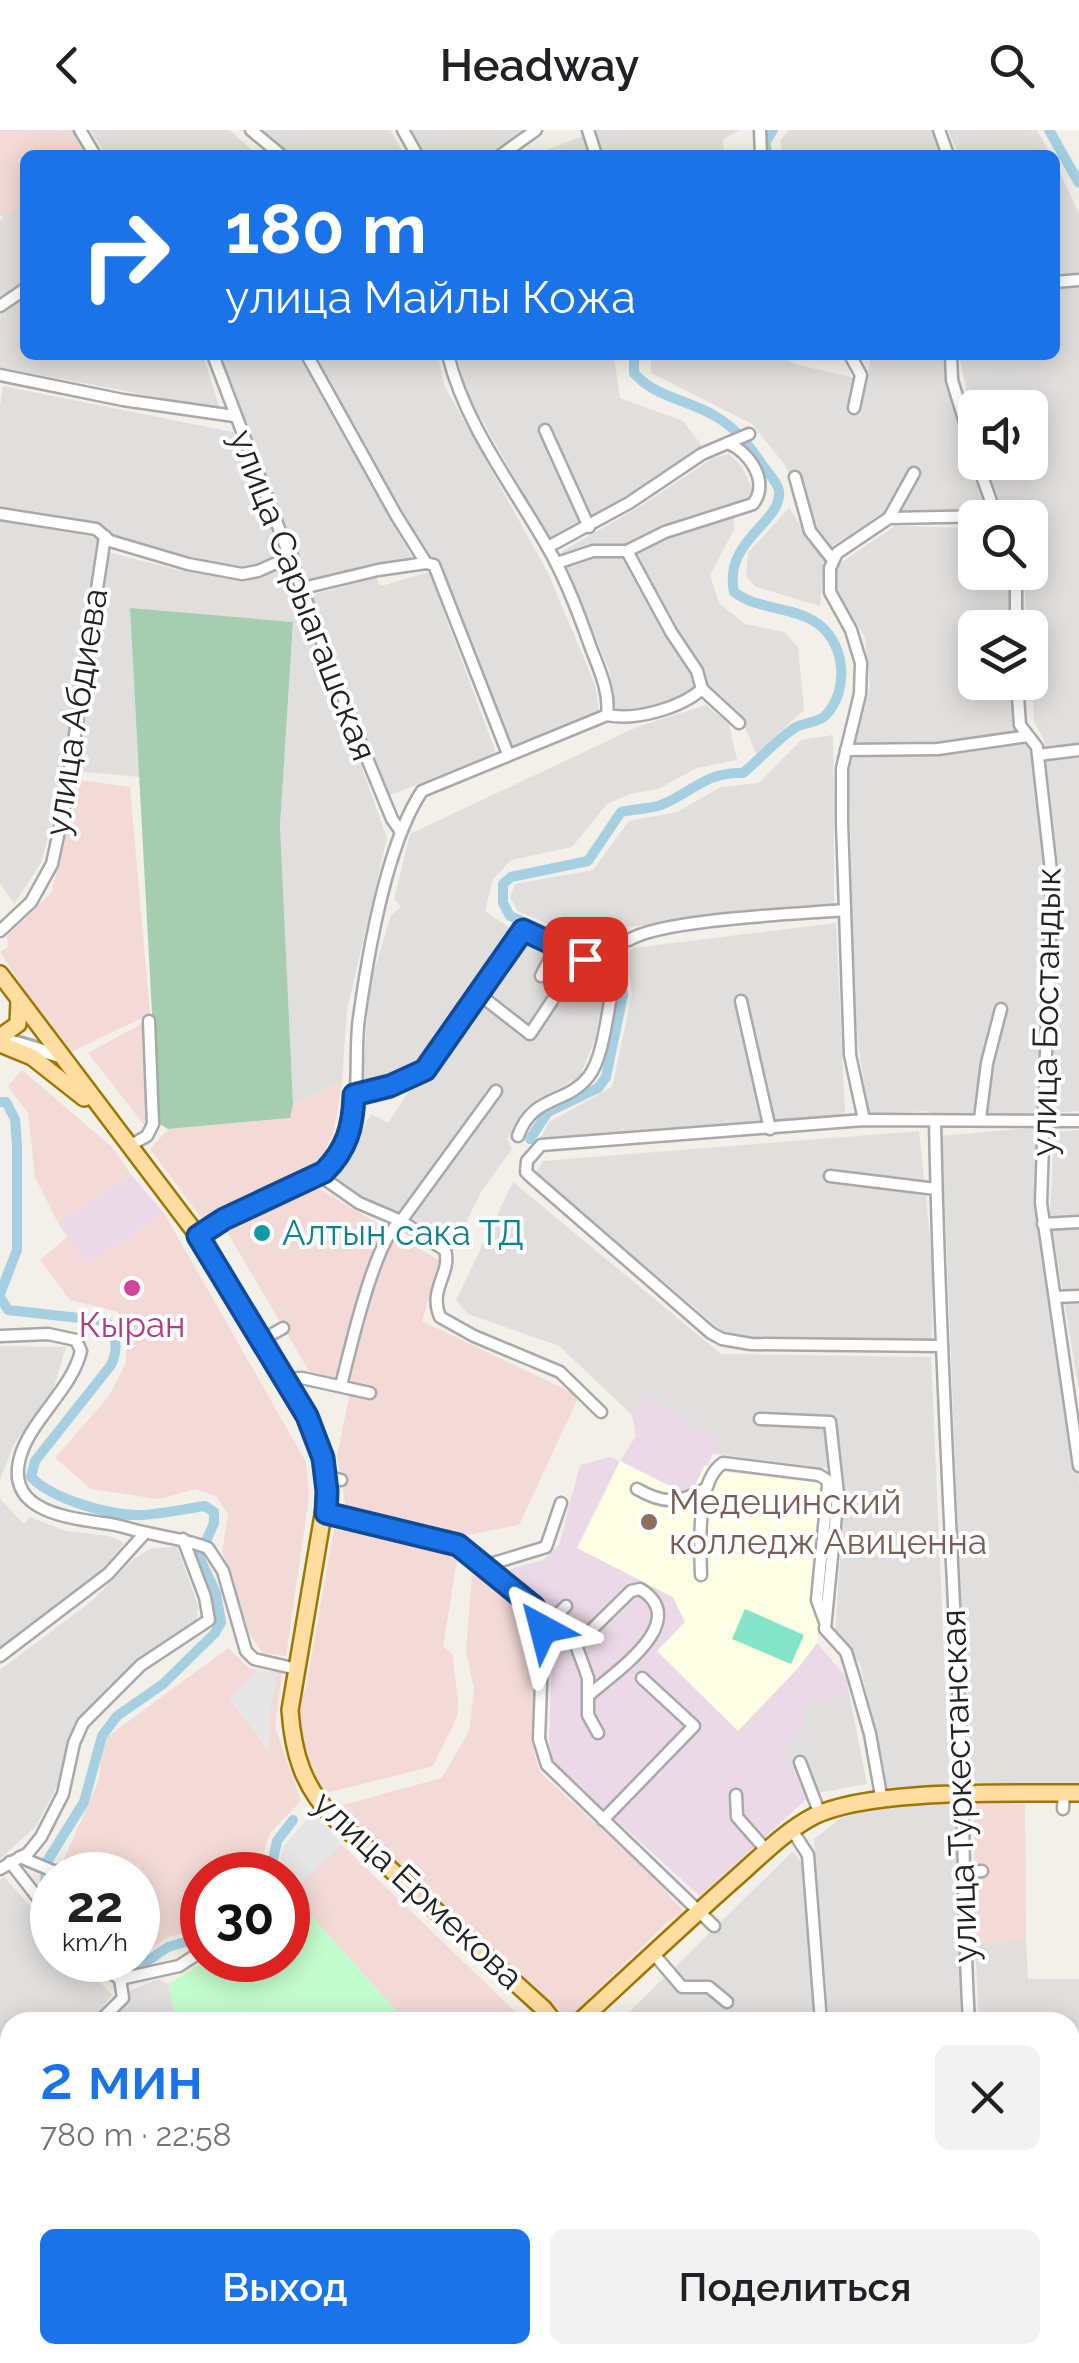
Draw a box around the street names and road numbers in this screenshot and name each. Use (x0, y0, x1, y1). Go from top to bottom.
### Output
street label: улица Сарыагашская (221, 424, 386, 766)
street label: улица Абдиева (36, 585, 115, 839)
street label: улица Бостандык (1022, 867, 1069, 1157)
street label: улица Туркестанская (932, 1609, 985, 1963)
street label: улица Ермекова (305, 1782, 532, 1997)

